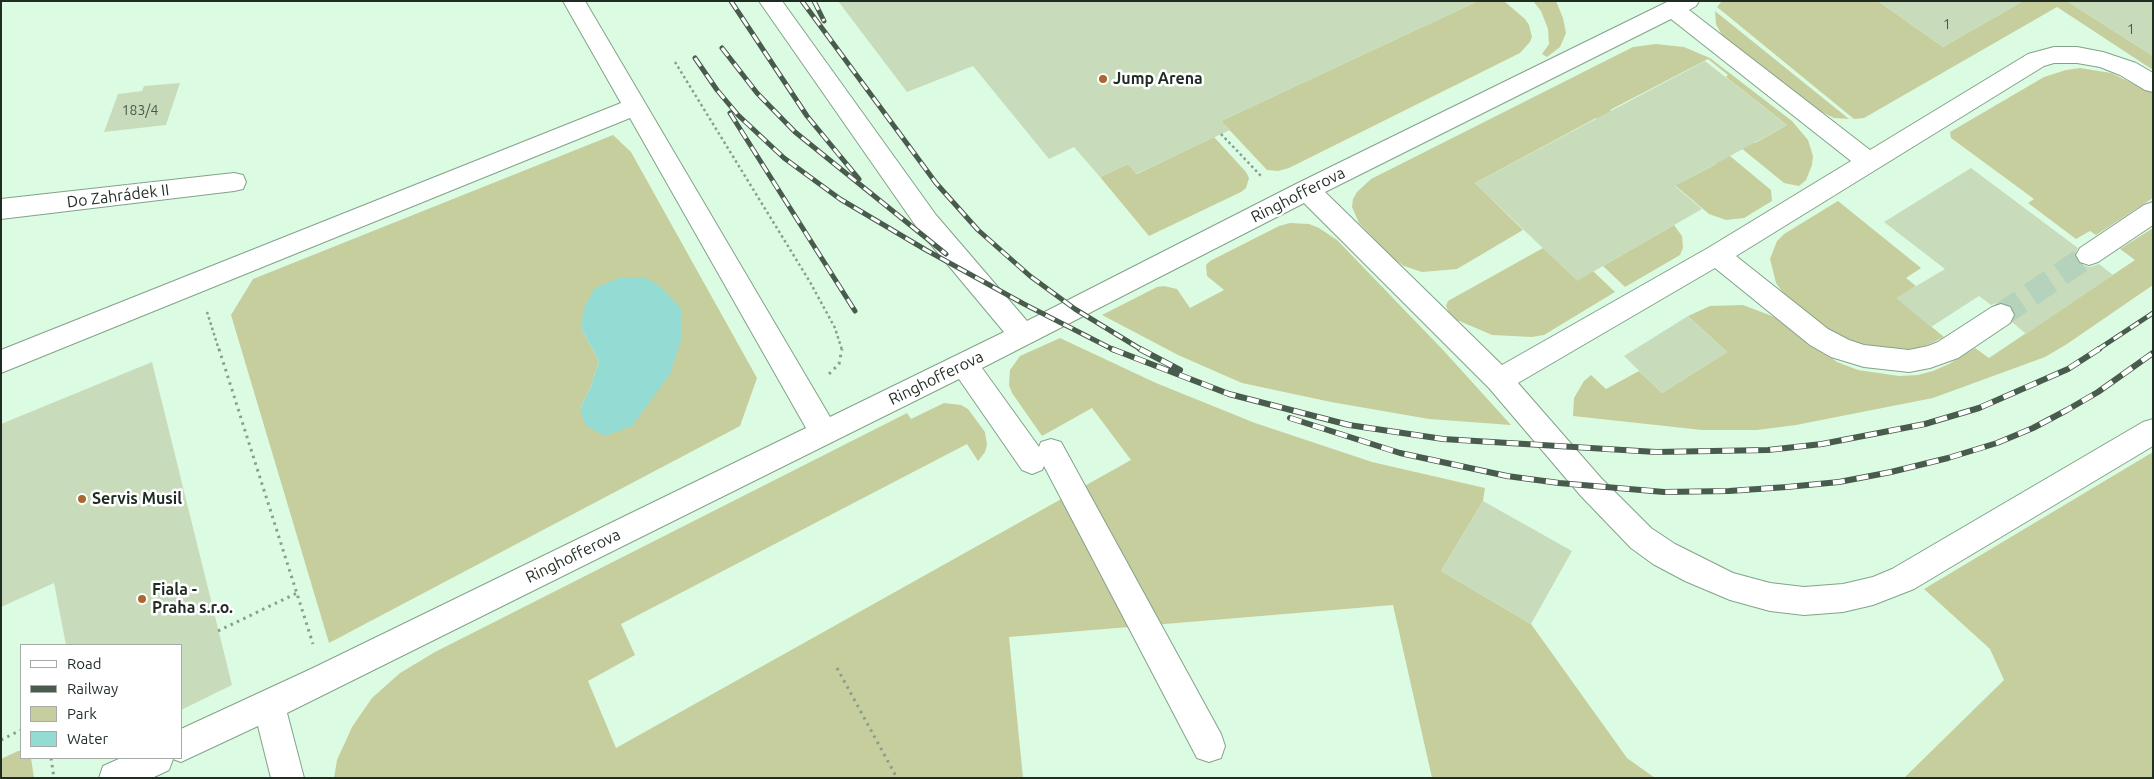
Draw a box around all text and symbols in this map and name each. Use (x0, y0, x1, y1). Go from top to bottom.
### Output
house number: 1 (1943, 16, 1951, 32)
house number: 1 (2127, 21, 2135, 37)
place label: Jump Arena (1113, 69, 1203, 89)
marker: Jump Arena (1097, 73, 1109, 85)
house number: 183/4 (122, 102, 158, 118)
street label: Ringhofferova (1248, 163, 1348, 227)
street label: Do Zahrádek II (66, 180, 170, 212)
street label: Ringhofferova (885, 347, 987, 409)
place label: Servis Musil (92, 489, 182, 509)
marker: Servis Musil (76, 493, 88, 505)
street label: Ringhofferova (522, 525, 624, 587)
place label: Fiala - Praha s.r.o. (152, 580, 233, 618)
marker: Fiala - Praha s.r.o. (136, 593, 148, 605)
legend (20, 644, 182, 759)
text: Road (67, 655, 102, 672)
text: Railway (67, 680, 118, 697)
text: Park (67, 705, 97, 722)
text: Water (67, 730, 108, 747)

